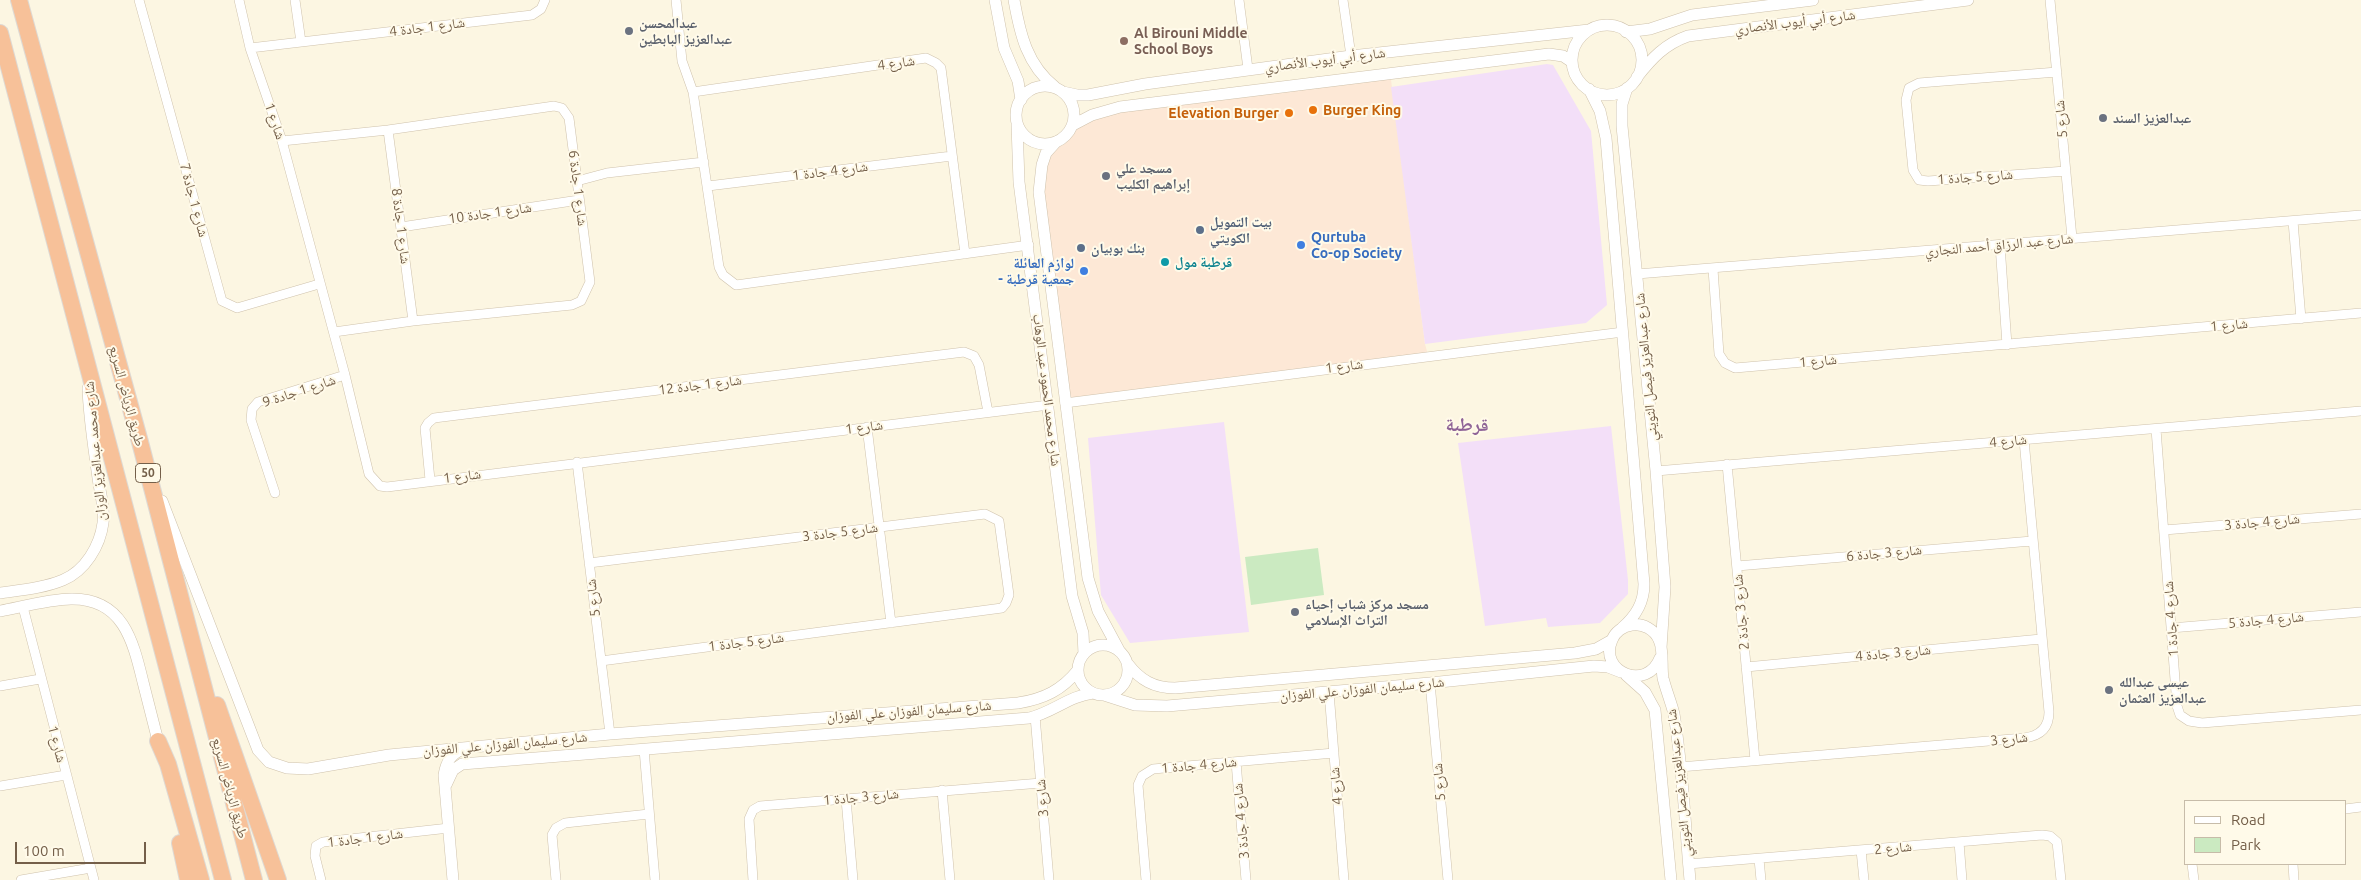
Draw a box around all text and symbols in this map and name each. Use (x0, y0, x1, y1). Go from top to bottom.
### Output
street label: شارع أبي أيوب الأنصاري (1734, 6, 1856, 38)
street label: شارع 1 جادة 4 (388, 14, 466, 40)
place label: عبدالمحسن عبدالعزيز البابطين (639, 15, 732, 48)
marker: عبدالمحسن عبدالعزيز البابطين (623, 25, 635, 37)
place label: Al Birouni Middle School Boys (1134, 25, 1248, 58)
marker: Al Birouni Middle School Boys (1118, 35, 1130, 47)
street label: شارع أبي أيوب الأنصاري (1264, 44, 1386, 76)
street label: شارع 4 (876, 52, 916, 74)
street label: شارع 5 (2051, 99, 2071, 139)
street label: شارع 1 (261, 100, 289, 142)
place label: Burger King (1323, 102, 1401, 118)
marker: Burger King (1307, 104, 1319, 116)
place label: Elevation Burger (1168, 105, 1279, 121)
marker: Elevation Burger (1283, 107, 1295, 119)
place label: عبدالعزيز السند (2113, 110, 2191, 126)
marker: عبدالعزيز السند (2097, 112, 2109, 124)
street label: شارع 1 جادة 6 (565, 149, 591, 227)
street label: شارع 4 جادة 1 (791, 158, 869, 184)
place label: مسجد علي إبراهيم الكليب (1116, 160, 1190, 192)
street label: شارع 1 جادة 7 (176, 161, 212, 239)
street label: شارع 5 جادة 1 (1937, 166, 2013, 188)
marker: مسجد علي إبراهيم الكليب (1100, 170, 1112, 182)
street label: شارع 1 جادة 8 (388, 187, 414, 265)
street label: شارع 1 جادة 10 (447, 199, 533, 227)
place label: بيت التمويل الكويتي (1210, 214, 1272, 246)
marker: بيت التمويل الكويتي (1194, 224, 1206, 236)
place label: Qurtuba Co-op Society (1311, 229, 1402, 262)
street label: شارع عبد الرزاق أحمد النجاري (1924, 230, 2074, 260)
marker: Qurtuba Co-op Society (1295, 239, 1307, 251)
place label: بنك بوبيان (1091, 240, 1145, 256)
marker: بنك بوبيان (1075, 242, 1087, 254)
place label: قرطبة مول (1175, 254, 1232, 270)
place label: لوازم العائلة - جمعية قرطبة (998, 255, 1074, 288)
marker: قرطبة مول (1159, 256, 1171, 268)
marker: لوازم العائلة - جمعية قرطبة (1078, 265, 1090, 277)
street label: شارع عبدالعزيز فيصل الثويني (1631, 292, 1661, 442)
street label: شارع محمد الحمود عبد الوهاب (1029, 313, 1065, 467)
street label: شارع 1 (2209, 315, 2249, 335)
street label: طريق الرياض السريع (105, 344, 149, 448)
street label: شارع 1 (1798, 351, 1838, 371)
street label: شارع 1 (1324, 355, 1364, 377)
street label: شارع 1 جادة 9 (260, 371, 338, 411)
street label: شارع 1 جادة 12 (657, 372, 743, 398)
street label: شارع محمد عبدالعزيز الوزان (81, 380, 109, 522)
district label: قرطبة (1445, 414, 1489, 436)
street label: شارع 1 (844, 416, 884, 438)
street label: شارع 4 (1988, 431, 2028, 451)
road number: 50 (136, 463, 160, 482)
street label: شارع 1 (442, 465, 482, 487)
street label: شارع 4 جادة 3 (2223, 510, 2301, 534)
street label: شارع 5 جادة 3 (801, 519, 879, 545)
street label: شارع 3 جادة 6 (1845, 541, 1923, 565)
street label: شارع 3 جادة 2 (1729, 573, 1753, 651)
street label: شارع 5 (582, 578, 604, 618)
street label: شارع 4 جادة 1 (2160, 581, 2182, 657)
place label: مسجد مركز شباب إحياء التراث الإسلامي (1305, 596, 1429, 628)
marker: مسجد مركز شباب إحياء التراث الإسلامي (1289, 606, 1301, 618)
street label: شارع 4 جادة 5 (2227, 608, 2305, 632)
street label: شارع 5 جادة 1 (707, 629, 785, 655)
street label: شارع 3 جادة 4 (1854, 641, 1932, 665)
street label: شارع سليمان الفوزان علي الفوزان (1279, 673, 1445, 705)
place label: عيسى عبدالله عبدالعزيز العثمان (2119, 674, 2206, 706)
marker: عيسى عبدالله عبدالعزيز العثمان (2103, 684, 2115, 696)
street label: شارع سليمان الفوزان علي الفوزان (826, 697, 992, 725)
street label: شارع عبدالعزيز فيصل الثويني (1663, 708, 1695, 858)
street label: شارع 1 (44, 724, 70, 764)
street label: شارع سليمان الفوزان علي الفوزان (422, 728, 588, 760)
street label: شارع 3 (1989, 729, 2029, 749)
street label: طريق الرياض السريع (208, 736, 252, 840)
street label: شارع 4 جادة 1 (1160, 753, 1238, 777)
street label: شارع 5 (1429, 762, 1449, 802)
street label: شارع 4 (1326, 766, 1346, 806)
street label: شارع 3 (1032, 778, 1052, 818)
street label: شارع 4 جادة 3 (1229, 782, 1253, 860)
street label: شارع 3 جادة 1 (822, 785, 900, 809)
legend (2184, 800, 2346, 865)
text: Road (2231, 811, 2266, 828)
street label: شارع 1 جادة 1 (326, 825, 404, 851)
scale bar (18, 832, 149, 864)
text: Park (2231, 836, 2261, 853)
street label: شارع 2 (1873, 838, 1913, 858)
text: 100 m (23, 842, 65, 859)

